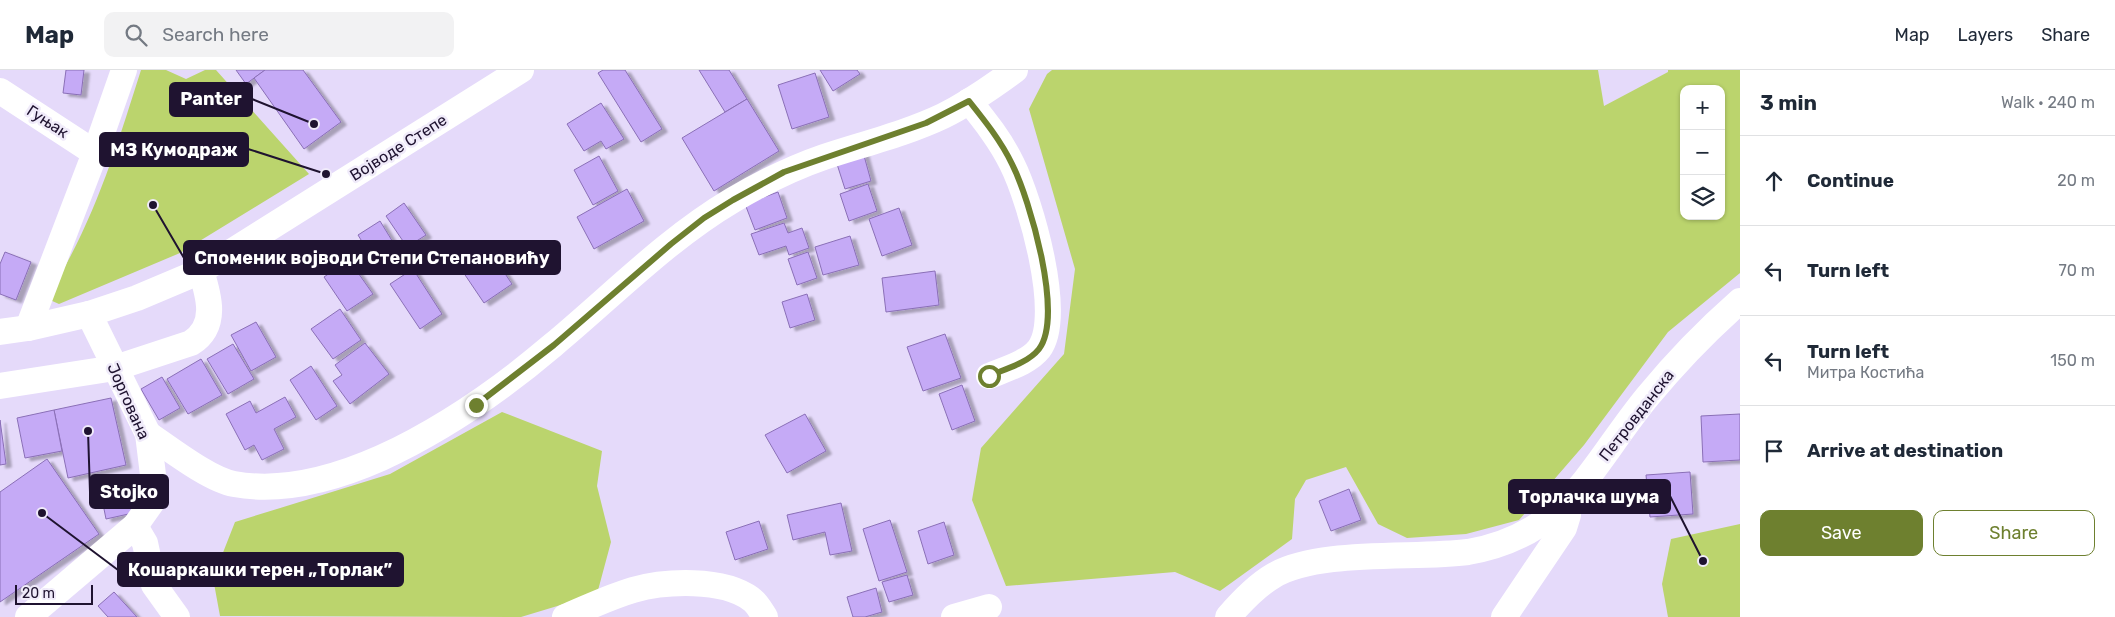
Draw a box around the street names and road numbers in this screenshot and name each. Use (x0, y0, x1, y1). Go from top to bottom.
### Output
street label: Гуњак (23, 101, 73, 142)
street label: Војводе Степе (346, 110, 450, 185)
street label: Јоргована (103, 360, 154, 442)
street label: Петровданска (1595, 366, 1678, 465)

